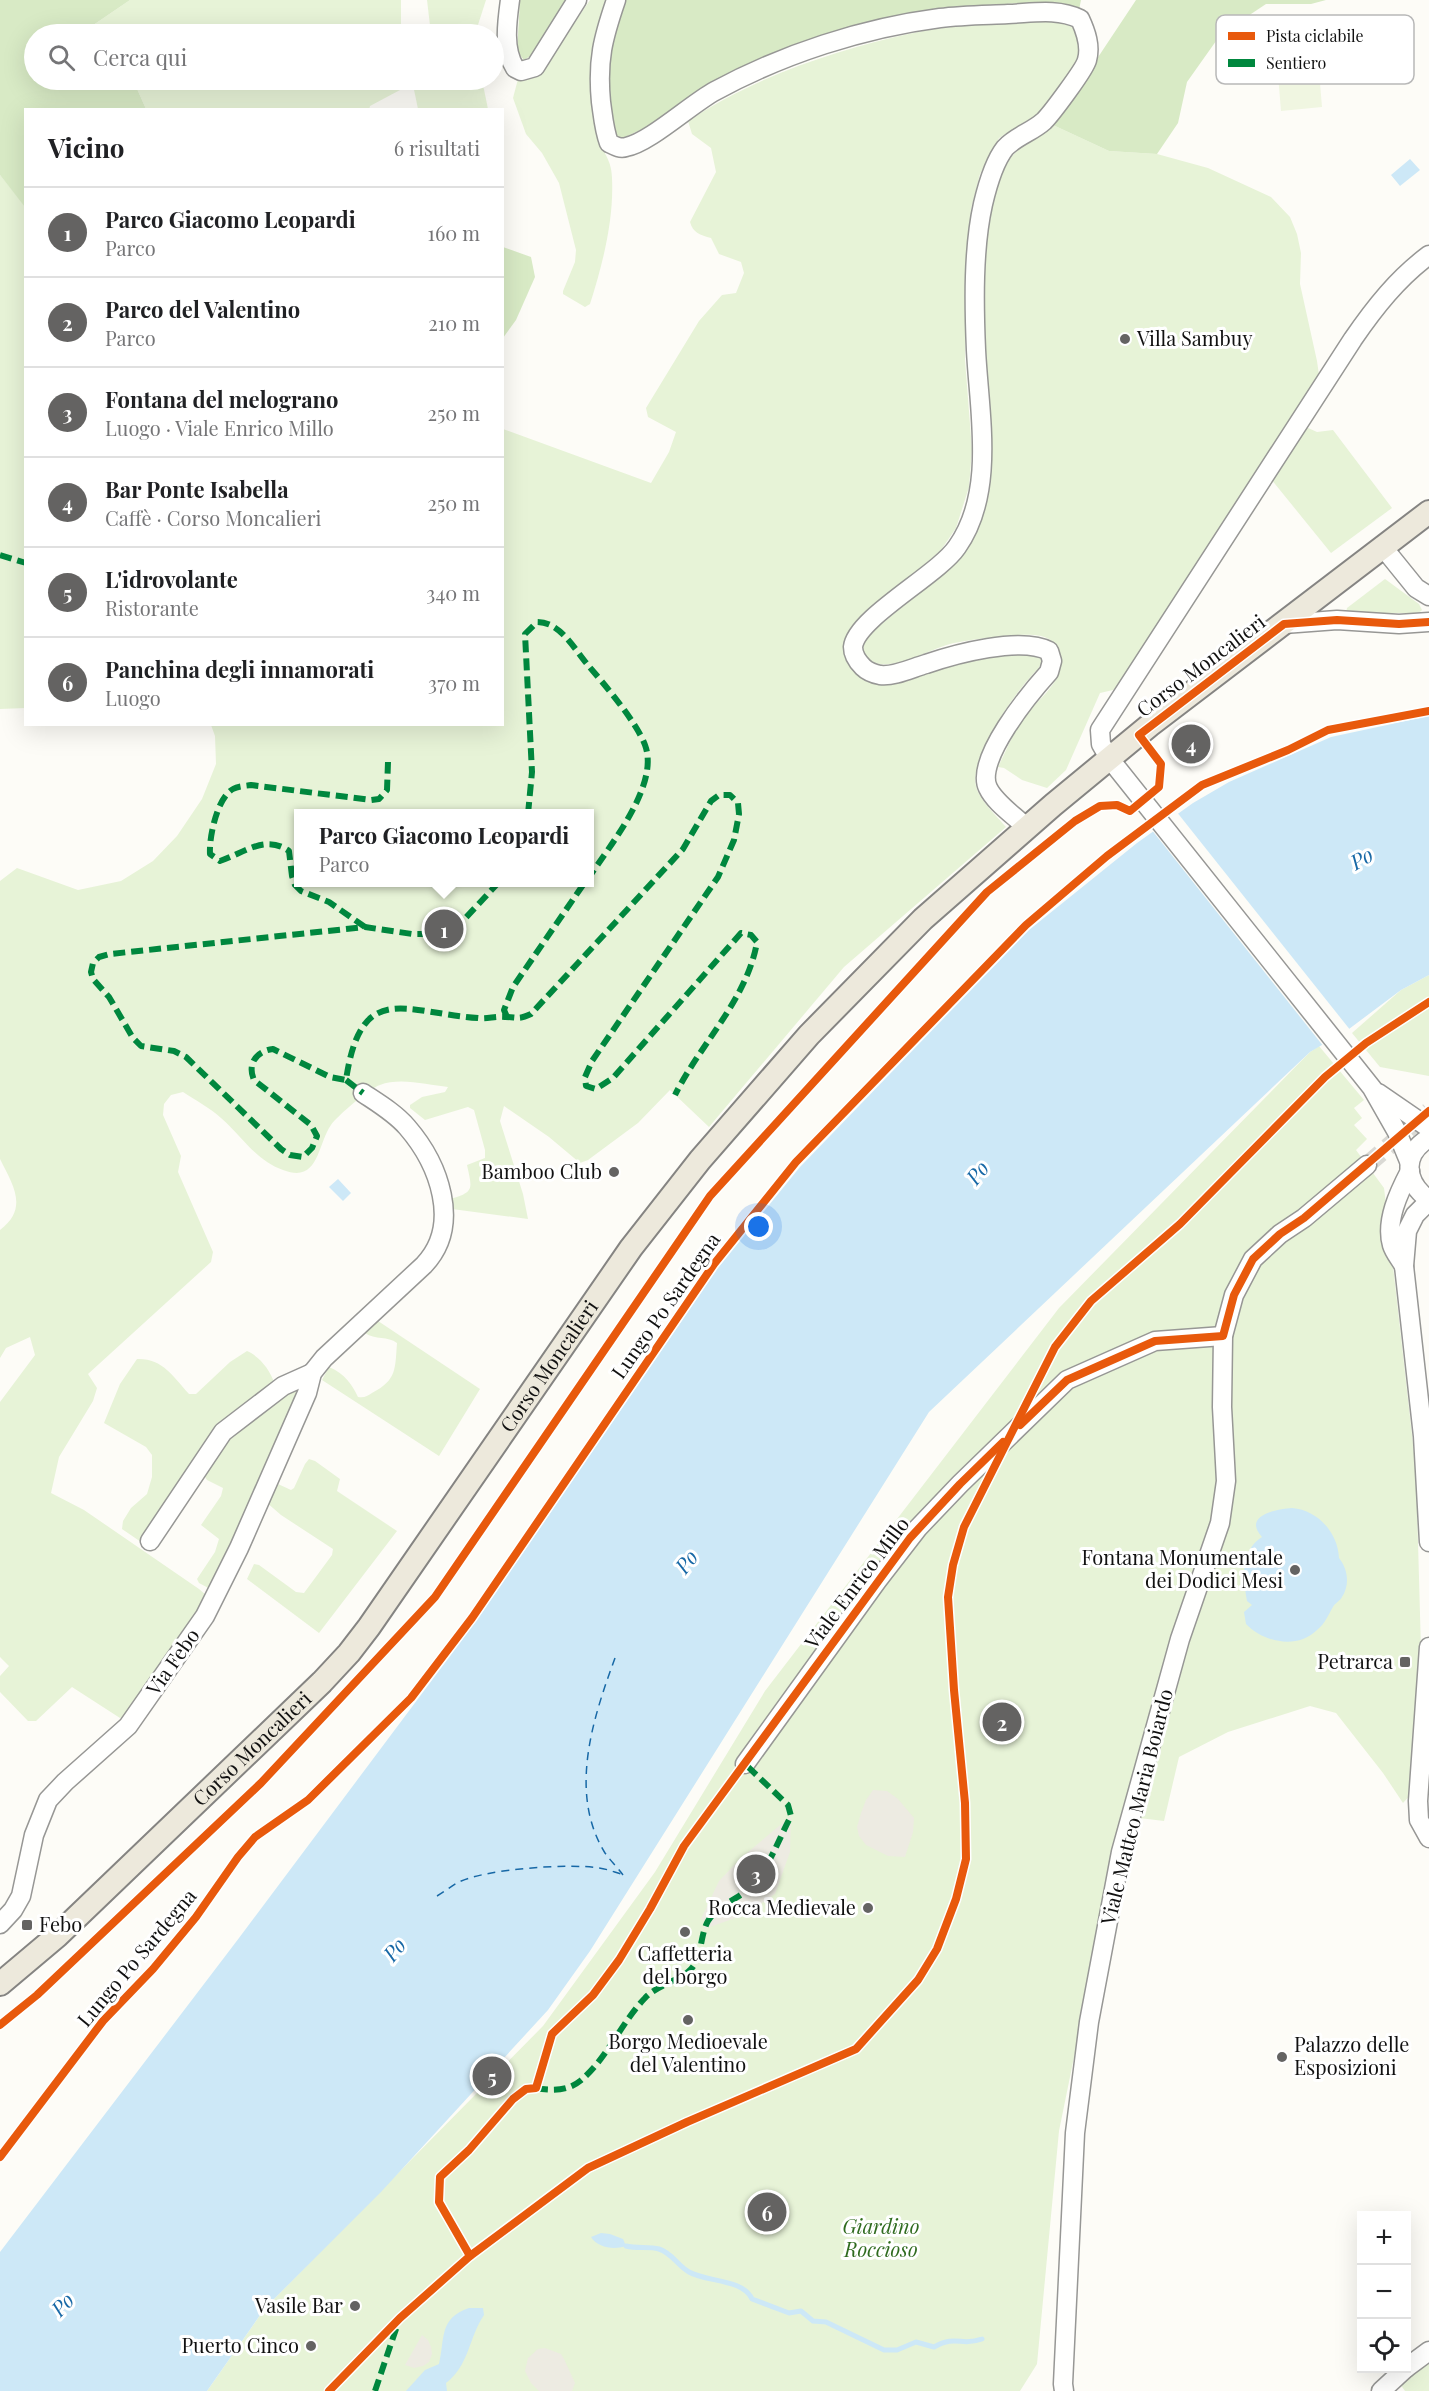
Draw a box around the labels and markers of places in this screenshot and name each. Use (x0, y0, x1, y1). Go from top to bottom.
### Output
place label: Villa Sambuy (1136, 324, 1253, 351)
marker: Villa Sambuy (1118, 332, 1132, 346)
pin: 4 (1172, 722, 1210, 766)
pin: 1 (424, 906, 464, 952)
place label: Bamboo Club (481, 1157, 602, 1184)
marker: Bamboo Club (607, 1165, 621, 1179)
place label: Fontana Monumentale dei Dodici Mesi (1081, 1543, 1283, 1593)
marker: Fontana Monumentale dei Dodici Mesi (1288, 1563, 1302, 1577)
place label: Petrarca (1317, 1647, 1393, 1674)
marker: Petrarca (1398, 1655, 1412, 1669)
pin: 2 (982, 1700, 1022, 1744)
pin: 3 (736, 1852, 776, 1896)
place label: Rocca Medievale (708, 1893, 856, 1920)
marker: Rocca Medievale (861, 1901, 875, 1915)
place label: Febo (39, 1910, 82, 1937)
marker: Febo (20, 1918, 34, 1932)
marker: Caffetteria del borgo (678, 1925, 692, 1939)
place label: Caffetteria del borgo (638, 1939, 732, 1989)
marker: Borgo Medioevale del Valentino (681, 2013, 695, 2027)
place label: Borgo Medioevale del Valentino (608, 2027, 768, 2077)
place label: Palazzo delle Esposizioni (1294, 2030, 1409, 2080)
marker: Palazzo delle Esposizioni (1275, 2050, 1289, 2064)
pin: 5 (472, 2054, 512, 2098)
pin: 6 (748, 2190, 786, 2234)
place label: Vasile Bar (254, 2291, 343, 2318)
marker: Vasile Bar (348, 2299, 362, 2313)
place label: Puerto Cinco (181, 2331, 299, 2358)
marker: Puerto Cinco (304, 2339, 318, 2353)

